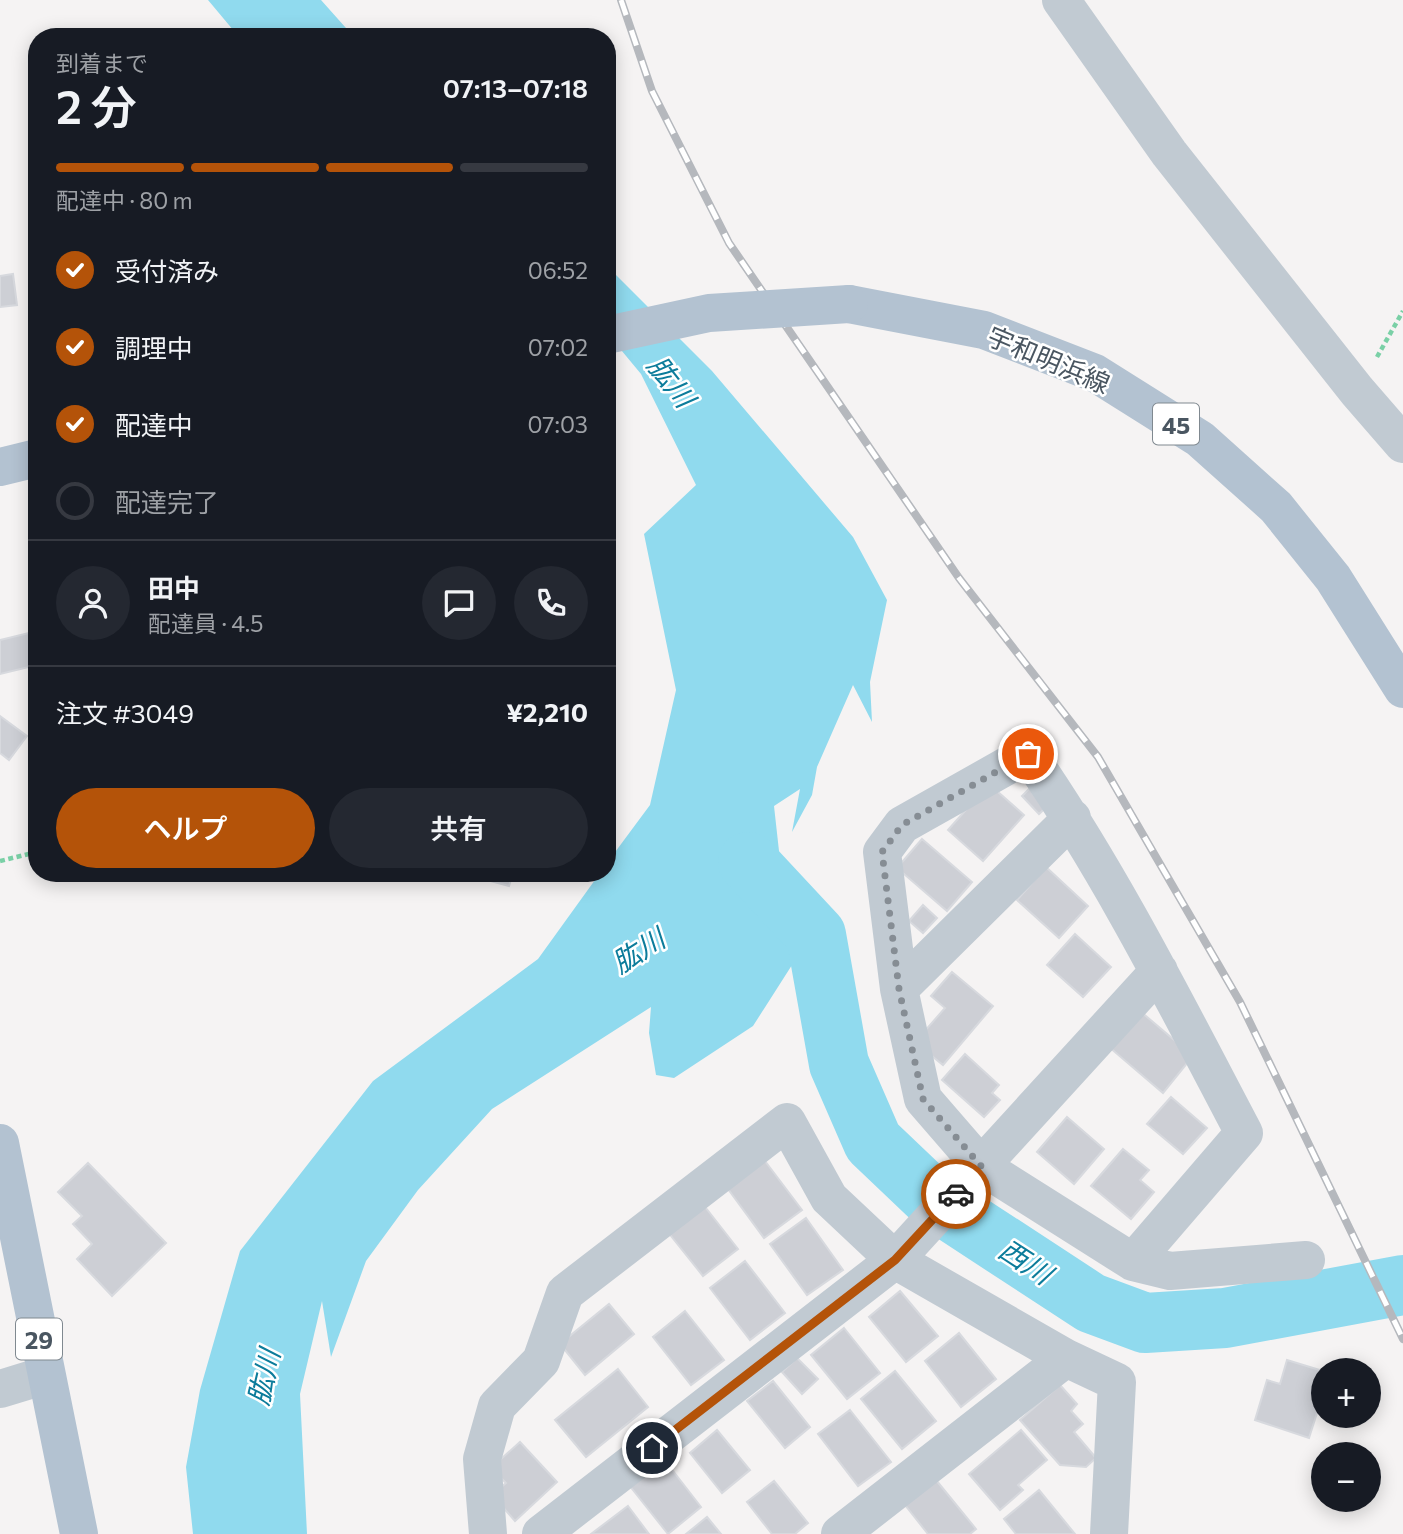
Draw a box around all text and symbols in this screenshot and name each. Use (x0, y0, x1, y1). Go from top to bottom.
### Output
text: 到着まで (56, 49, 148, 77)
text: 07:13–07:18 (443, 72, 588, 103)
text: 2 分 (56, 77, 137, 133)
text: 配達中 · 80 m (56, 186, 193, 214)
icon: check (56, 251, 94, 289)
text: 受付済み (115, 255, 219, 286)
text: 06:52 (528, 256, 588, 284)
street label: 宇和明浜線 (983, 319, 1115, 399)
icon: check (56, 328, 94, 366)
text: 調理中 (115, 332, 193, 363)
text: 07:02 (528, 333, 588, 361)
water label: 肱川 (641, 348, 704, 416)
road number: 45 (1153, 404, 1199, 444)
icon: check (56, 405, 94, 443)
text: 配達中 (115, 409, 193, 440)
text: 07:03 (527, 410, 588, 438)
text: 配達完了 (115, 486, 219, 517)
button: person (56, 566, 130, 640)
button: chat (422, 566, 496, 640)
button: phone (514, 566, 588, 640)
text: 田中 (148, 572, 200, 603)
text: 配達員 · 4.5 (148, 609, 264, 637)
text: ¥2,210 (506, 696, 588, 727)
text: 注文 #3049 (56, 697, 194, 728)
pin (998, 724, 1058, 784)
icon: bag (1009, 735, 1047, 773)
button: ヘルプ (56, 788, 315, 868)
button: 共有 (329, 788, 588, 868)
water label: 肱川 (605, 919, 673, 979)
courier (921, 1159, 991, 1229)
icon: car (937, 1175, 975, 1213)
water label: 西川 (993, 1231, 1061, 1292)
road number: 29 (16, 1318, 62, 1359)
water label: 肱川 (240, 1343, 287, 1408)
map controls (1311, 1358, 1381, 1512)
button: + (1311, 1358, 1381, 1428)
pin (622, 1418, 682, 1478)
icon: home (633, 1429, 671, 1467)
button: − (1311, 1442, 1381, 1512)

